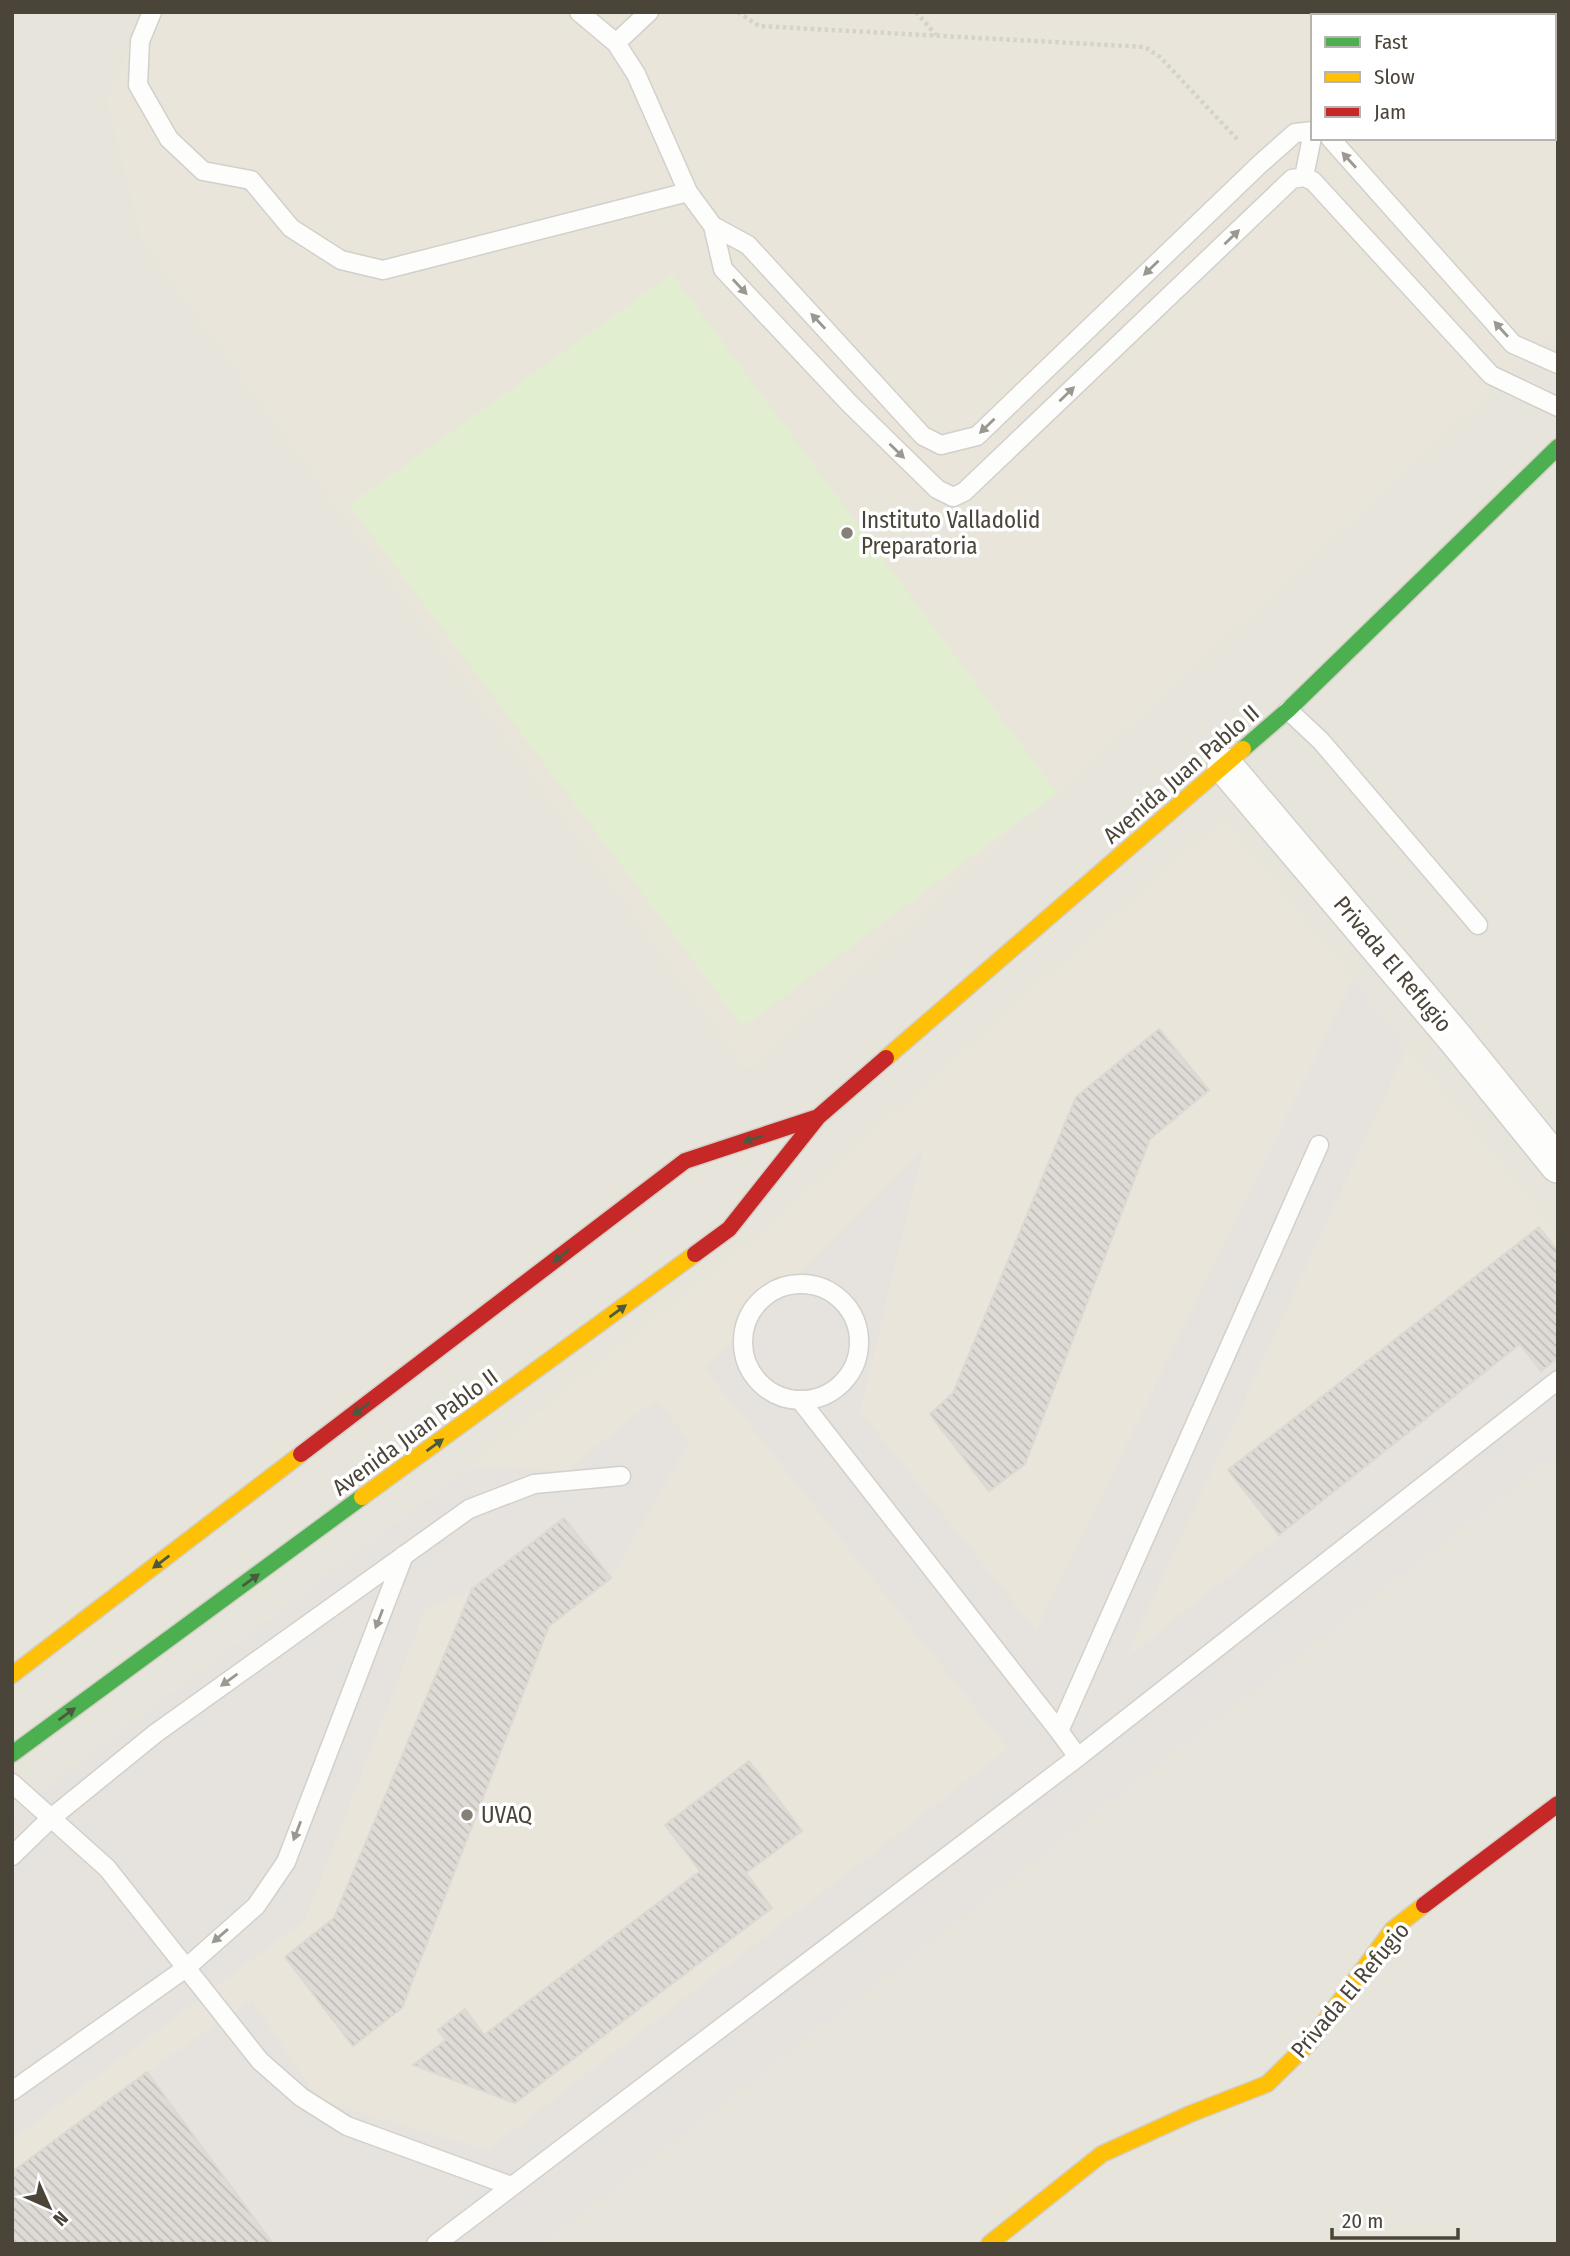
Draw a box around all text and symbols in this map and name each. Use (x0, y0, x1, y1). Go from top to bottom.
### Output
legend (1311, 14, 1556, 140)
text: Fast (1374, 29, 1408, 55)
text: Slow (1374, 64, 1415, 90)
text: Jam (1374, 99, 1406, 125)
one-way arrow (1342, 151, 1357, 168)
one-way arrow (1223, 229, 1240, 245)
one-way arrow (1143, 260, 1160, 276)
one-way arrow (732, 278, 748, 296)
one-way arrow (810, 313, 826, 330)
one-way arrow (1493, 321, 1509, 338)
one-way arrow (1058, 386, 1075, 402)
one-way arrow (979, 417, 996, 433)
one-way arrow (889, 442, 906, 459)
place label: Instituto Valladolid Preparatoria (861, 506, 1040, 560)
marker: Instituto Valladolid Preparatoria (839, 525, 855, 541)
street label: Avenida Juan Pablo II (1097, 699, 1265, 849)
street label: Privada El Refugio (1328, 890, 1458, 1038)
one-way arrow (742, 1134, 763, 1144)
one-way arrow (553, 1249, 571, 1264)
one-way arrow (609, 1304, 627, 1318)
street label: Avenida Juan Pablo II (327, 1363, 503, 1501)
one-way arrow (352, 1402, 370, 1416)
one-way arrow (426, 1439, 444, 1453)
one-way arrow (152, 1554, 170, 1569)
one-way arrow (242, 1573, 260, 1587)
one-way arrow (373, 1608, 384, 1629)
one-way arrow (220, 1672, 238, 1686)
one-way arrow (58, 1707, 76, 1721)
place label: UVAQ (481, 1801, 532, 1829)
marker: UVAQ (459, 1807, 475, 1823)
one-way arrow (292, 1821, 303, 1842)
street label: Privada El Refugio (1285, 1916, 1415, 2064)
one-way arrow (211, 1928, 229, 1944)
north arrow (14, 2172, 84, 2242)
scale bar (1332, 2196, 1458, 2240)
text: N (49, 2207, 73, 2231)
text: 20 m (1342, 2208, 1383, 2234)

